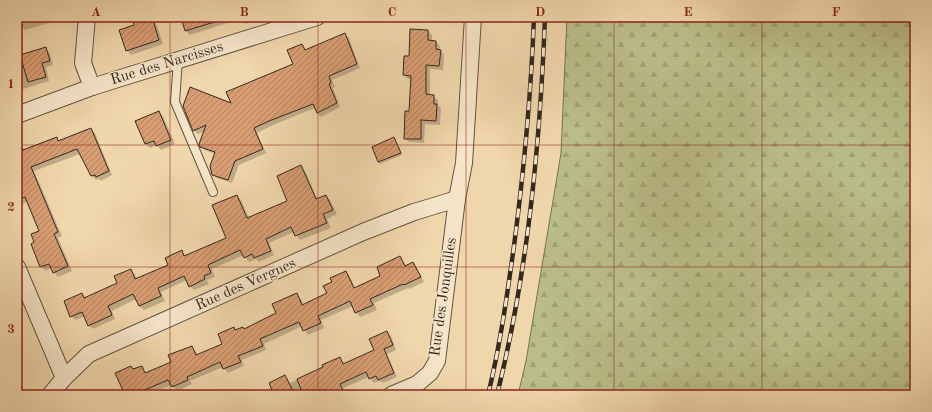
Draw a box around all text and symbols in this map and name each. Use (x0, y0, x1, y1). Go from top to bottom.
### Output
text: A (91, 6, 101, 19)
text: B (239, 6, 249, 19)
text: C (388, 6, 396, 19)
text: D (535, 6, 545, 19)
text: E (684, 6, 693, 19)
text: F (832, 6, 841, 19)
street label: Rue des Narcisses (109, 40, 225, 88)
text: 1 (7, 78, 15, 91)
text: 2 (7, 201, 15, 214)
street label: Rue des Jonquilles (428, 237, 460, 357)
street label: Rue des Vergnes (194, 256, 298, 314)
text: 3 (7, 323, 15, 336)

